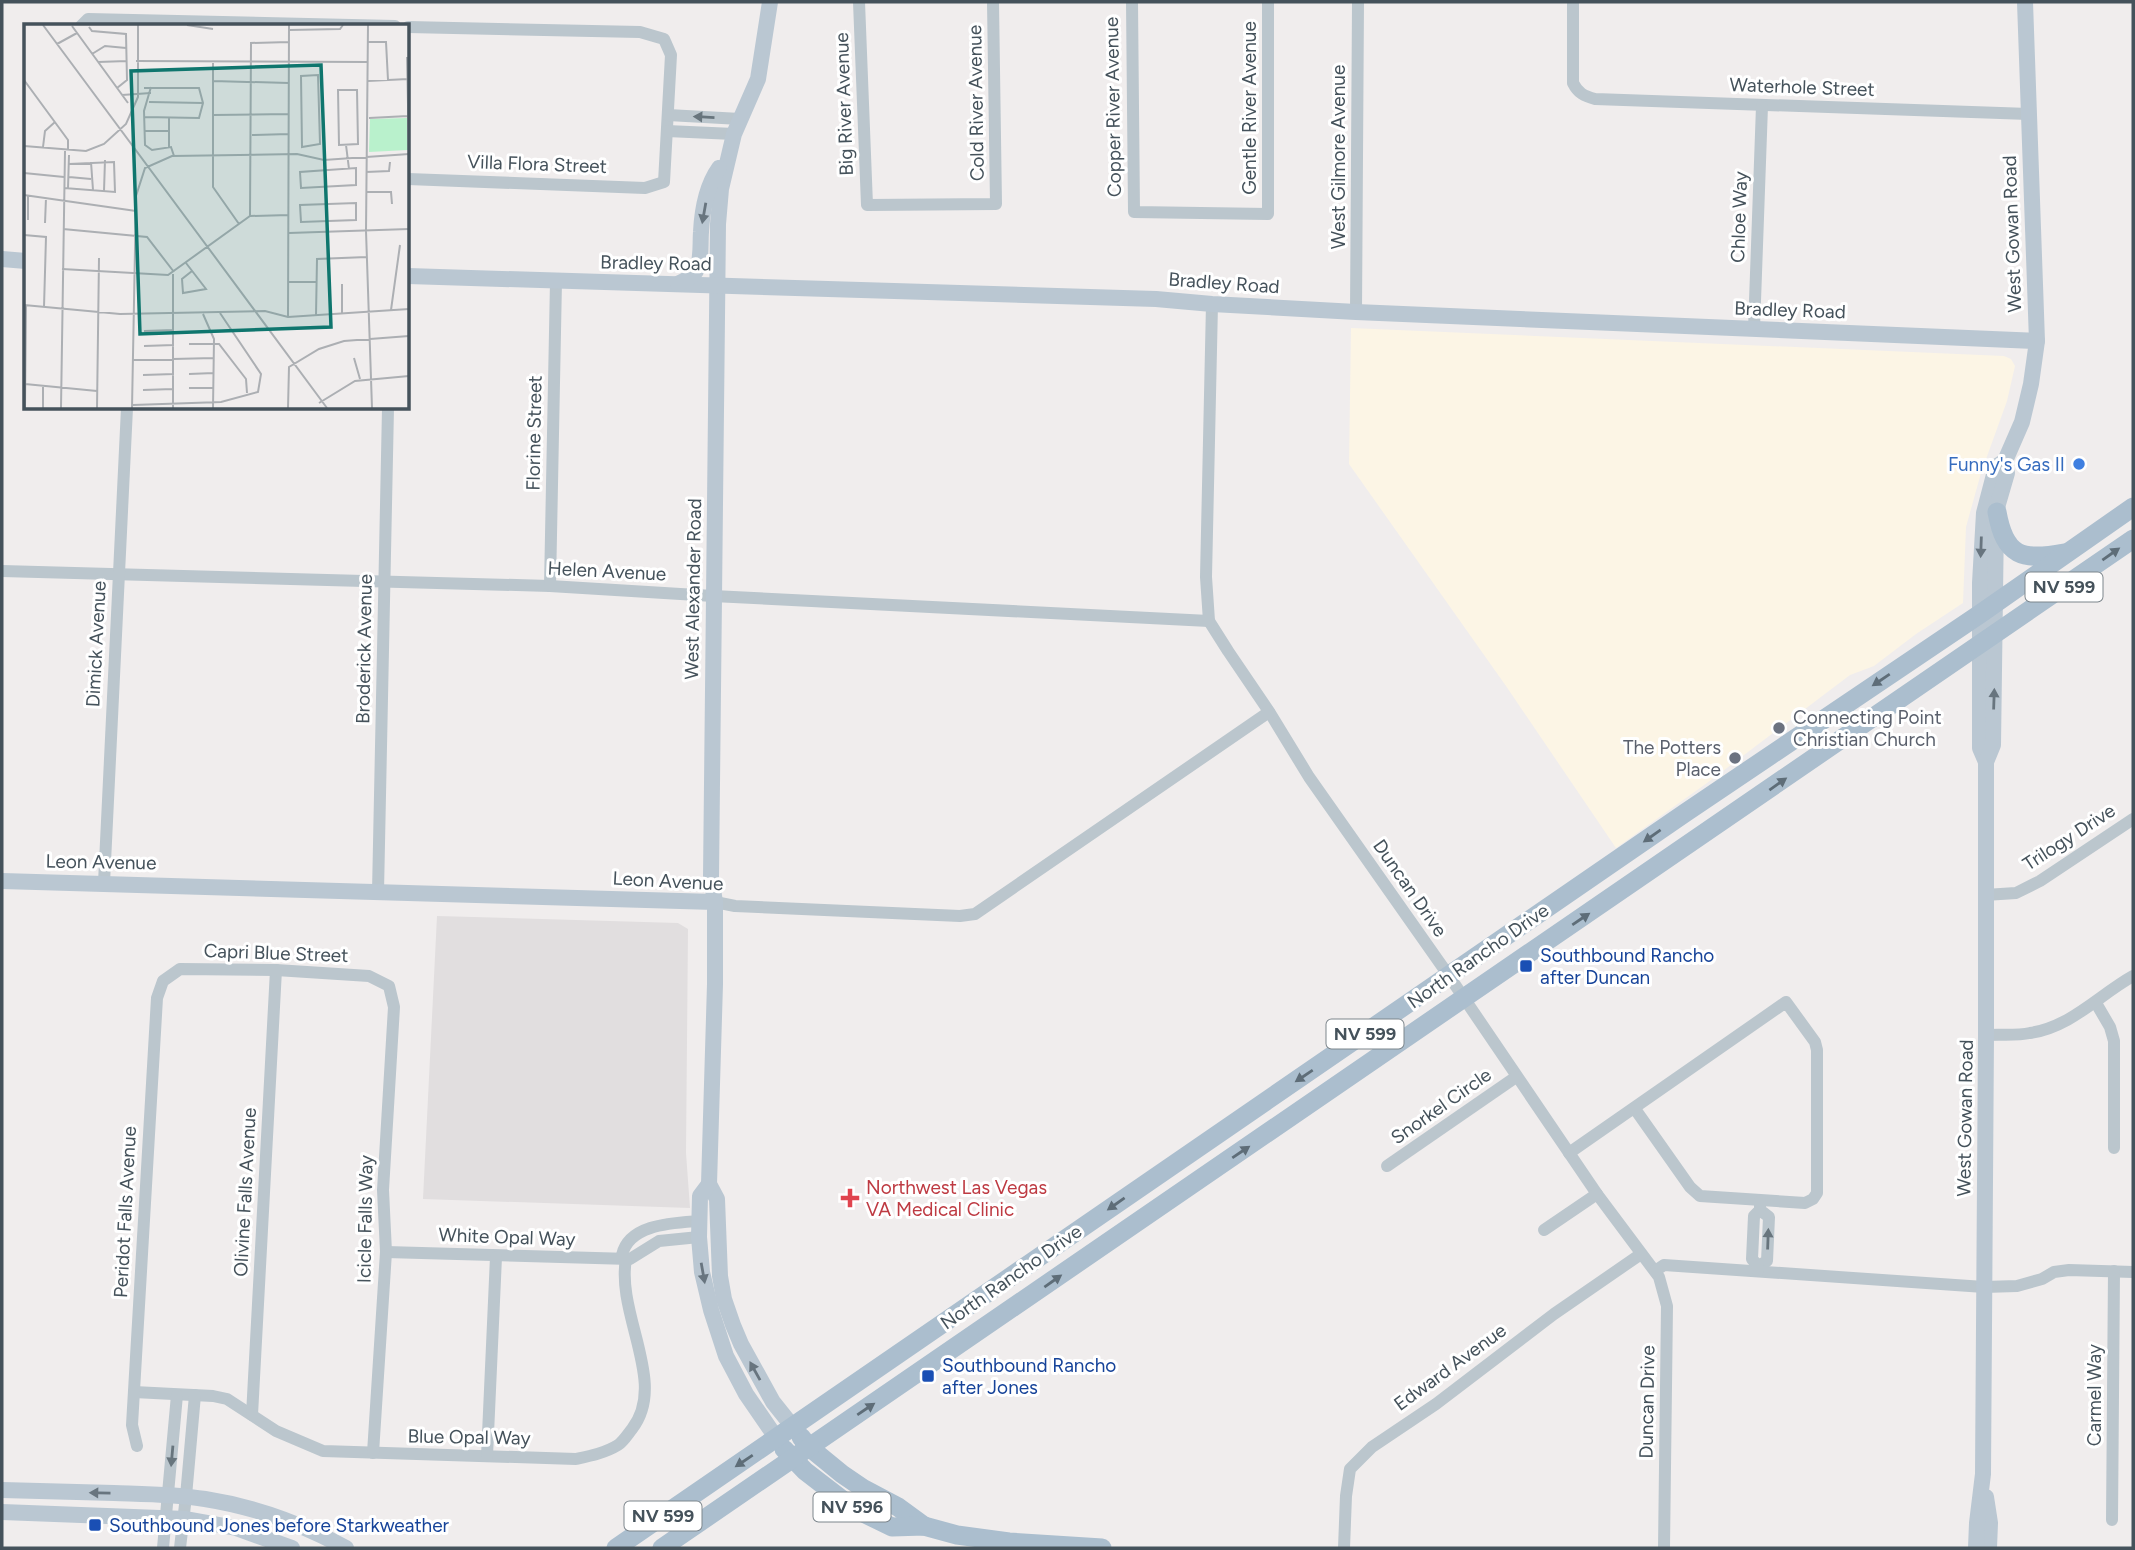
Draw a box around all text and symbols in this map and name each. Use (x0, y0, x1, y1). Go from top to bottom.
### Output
street label: Copper River Avenue (1100, 17, 1126, 197)
street label: Gentle River Avenue (1238, 21, 1261, 195)
inset map (24, 24, 410, 410)
street label: Cold River Avenue (963, 25, 989, 181)
street label: Big River Avenue (830, 32, 858, 176)
street label: West Gilmore Avenue (1327, 65, 1350, 249)
street label: Waterhole Street (1729, 73, 1875, 101)
one-way arrow (693, 111, 715, 122)
street label: Villa Flora Street (467, 150, 607, 178)
street label: West Gowan Road (1998, 155, 2026, 313)
street label: Chloe Way (1726, 171, 1752, 263)
one-way arrow (698, 202, 709, 224)
street label: Bradley Road (600, 251, 712, 275)
street label: Bradley Road (1168, 268, 1280, 298)
street label: Bradley Road (1734, 297, 1846, 323)
street label: Florine Street (521, 375, 547, 491)
place label: Funny's Gas II (1948, 453, 2065, 476)
marker: Funny's Gas II (2071, 456, 2087, 472)
street label: West Alexander Road (680, 498, 706, 680)
one-way arrow (1975, 536, 1987, 558)
one-way arrow (2102, 547, 2120, 561)
street label: Helen Avenue (547, 556, 667, 586)
road number: NV 599 (2025, 572, 2102, 602)
street label: Broderick Avenue (351, 574, 377, 724)
street label: Dimick Avenue (81, 580, 111, 708)
one-way arrow (1872, 673, 1890, 687)
one-way arrow (1989, 688, 2000, 710)
place label: Connecting Point Christian Church (1793, 706, 1942, 751)
marker: Connecting Point Christian Church (1771, 720, 1787, 736)
place label: The Potters Place (1623, 736, 1721, 781)
marker: The Potters Place (1727, 750, 1743, 766)
one-way arrow (1769, 777, 1787, 791)
street label: Trilogy Drive (2019, 799, 2119, 875)
one-way arrow (1643, 829, 1662, 842)
street label: Duncan Drive (1368, 835, 1452, 941)
street label: Leon Avenue (45, 850, 157, 874)
street label: Leon Avenue (612, 867, 724, 895)
street label: North Rancho Drive (1403, 899, 1553, 1013)
one-way arrow (1572, 912, 1590, 926)
street label: Capri Blue Street (203, 939, 349, 967)
place label: Southbound Rancho after Duncan (1540, 944, 1714, 989)
marker: Southbound Rancho after Duncan (1518, 958, 1534, 974)
road number: NV 599 (1326, 1020, 1404, 1049)
street label: West Gowan Road (1952, 1039, 1978, 1197)
street label: Snorkel Circle (1386, 1063, 1496, 1149)
one-way arrow (1295, 1069, 1313, 1083)
street label: Olivine Falls Avenue (229, 1107, 261, 1277)
street label: Peridot Falls Avenue (109, 1125, 141, 1299)
one-way arrow (1232, 1145, 1250, 1159)
street label: Icicle Falls Way (352, 1155, 378, 1283)
place label: Northwest Las Vegas VA Medical Clinic (866, 1176, 1047, 1221)
marker: Northwest Las Vegas VA Medical Clinic (840, 1188, 860, 1208)
one-way arrow (1107, 1197, 1125, 1211)
street label: North Rancho Drive (936, 1220, 1086, 1334)
street label: White Opal Way (438, 1223, 576, 1251)
one-way arrow (1763, 1228, 1774, 1250)
one-way arrow (698, 1262, 709, 1284)
one-way arrow (1044, 1274, 1062, 1288)
street label: Edward Avenue (1389, 1319, 1511, 1415)
street label: Carmel Way (2083, 1344, 2106, 1446)
street label: Duncan Drive (1635, 1345, 1659, 1459)
place label: Southbound Rancho after Jones (942, 1354, 1116, 1399)
one-way arrow (749, 1361, 761, 1380)
marker: Southbound Rancho after Jones (920, 1368, 936, 1384)
one-way arrow (856, 1403, 875, 1416)
street label: Blue Opal Way (407, 1424, 531, 1450)
one-way arrow (166, 1445, 177, 1467)
one-way arrow (735, 1454, 753, 1468)
one-way arrow (89, 1487, 111, 1498)
road number: NV 596 (814, 1492, 890, 1522)
road number: NV 599 (624, 1502, 702, 1531)
place label: Southbound Jones before Starkweather (109, 1514, 450, 1537)
marker: Southbound Jones before Starkweather (87, 1517, 103, 1533)

